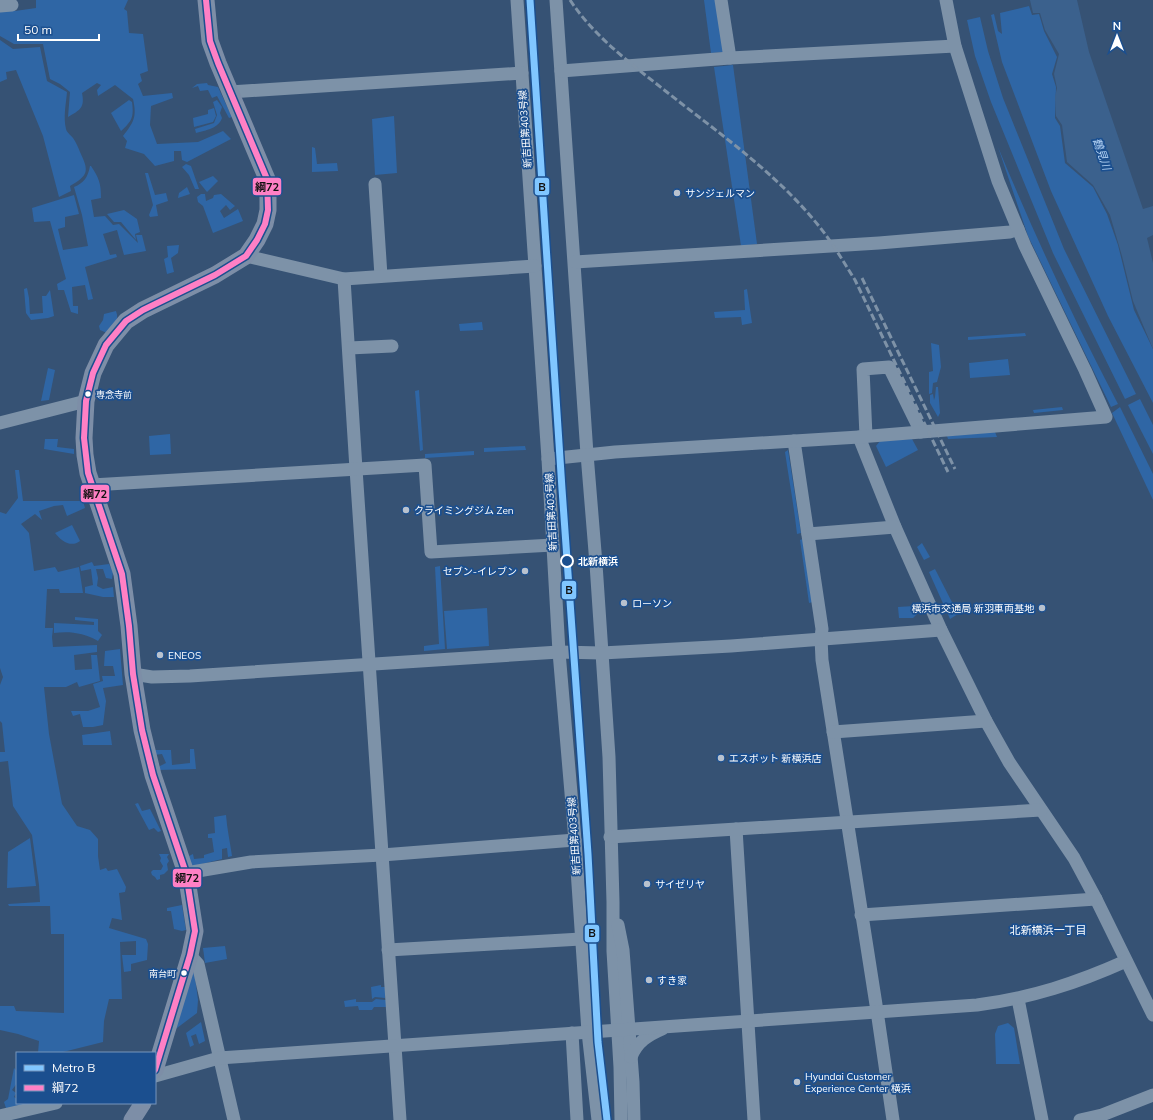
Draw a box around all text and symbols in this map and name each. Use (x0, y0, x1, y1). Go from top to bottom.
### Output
scale bar (18, 16, 99, 42)
north arrow (1097, 16, 1137, 56)
text: N (1113, 19, 1121, 33)
text: 50 m (24, 22, 52, 37)
street label: 新吉田第403号線 (516, 90, 534, 168)
water label: 鶴見川 (1090, 136, 1114, 173)
line badge: 綱72 (252, 177, 282, 196)
line badge: B (534, 177, 550, 196)
text: 綱72 (255, 180, 279, 194)
text: B (538, 180, 546, 194)
place label: サンジェルマン (685, 187, 755, 200)
marker: サンジェルマン (672, 188, 682, 198)
marker: 専念寺前 (83, 389, 93, 399)
place label: 専念寺前 (96, 389, 132, 400)
street label: 新吉田第403号線 (542, 473, 560, 551)
line badge: 綱72 (80, 484, 110, 503)
text: 綱72 (83, 487, 107, 501)
place label: クライミングジム Zen (414, 504, 514, 517)
marker: クライミングジム Zen (401, 505, 411, 515)
marker: 北新横浜 (560, 554, 574, 568)
place label: 北新横浜 (578, 555, 618, 568)
place label: セブン-イレブン (443, 565, 517, 578)
marker: セブン-イレブン (520, 566, 530, 576)
line badge: B (561, 580, 577, 600)
text: B (565, 583, 573, 597)
place label: ローソン (632, 597, 672, 610)
marker: ローソン (619, 598, 629, 608)
place label: 横浜市交通局 新羽車両基地 (911, 602, 1035, 615)
marker: 横浜市交通局 新羽車両基地 (1037, 603, 1047, 613)
place label: ENEOS (168, 649, 201, 662)
marker: ENEOS (155, 650, 165, 660)
place label: エスポット 新横浜店 (729, 752, 822, 765)
marker: エスポット 新横浜店 (716, 753, 726, 763)
street label: 新吉田第403号線 (565, 797, 583, 875)
line badge: 綱72 (172, 868, 202, 888)
text: 綱72 (175, 871, 199, 885)
place label: サイゼリヤ (655, 878, 705, 891)
marker: サイゼリヤ (642, 879, 652, 889)
district label: 北新横浜一丁目 (1010, 923, 1087, 937)
line badge: B (584, 924, 600, 943)
text: B (588, 926, 596, 940)
place label: 南台町 (149, 968, 176, 979)
marker: 南台町 (179, 968, 189, 978)
place label: すき家 (657, 974, 687, 987)
marker: すき家 (644, 975, 654, 985)
legend (16, 1052, 156, 1104)
text: Metro B (52, 1060, 95, 1075)
place label: Hyundai Customer Experience Center 横浜 (805, 1070, 911, 1095)
marker: Hyundai Customer Experience Center 横浜 (792, 1077, 802, 1087)
text: 綱72 (52, 1080, 78, 1095)

